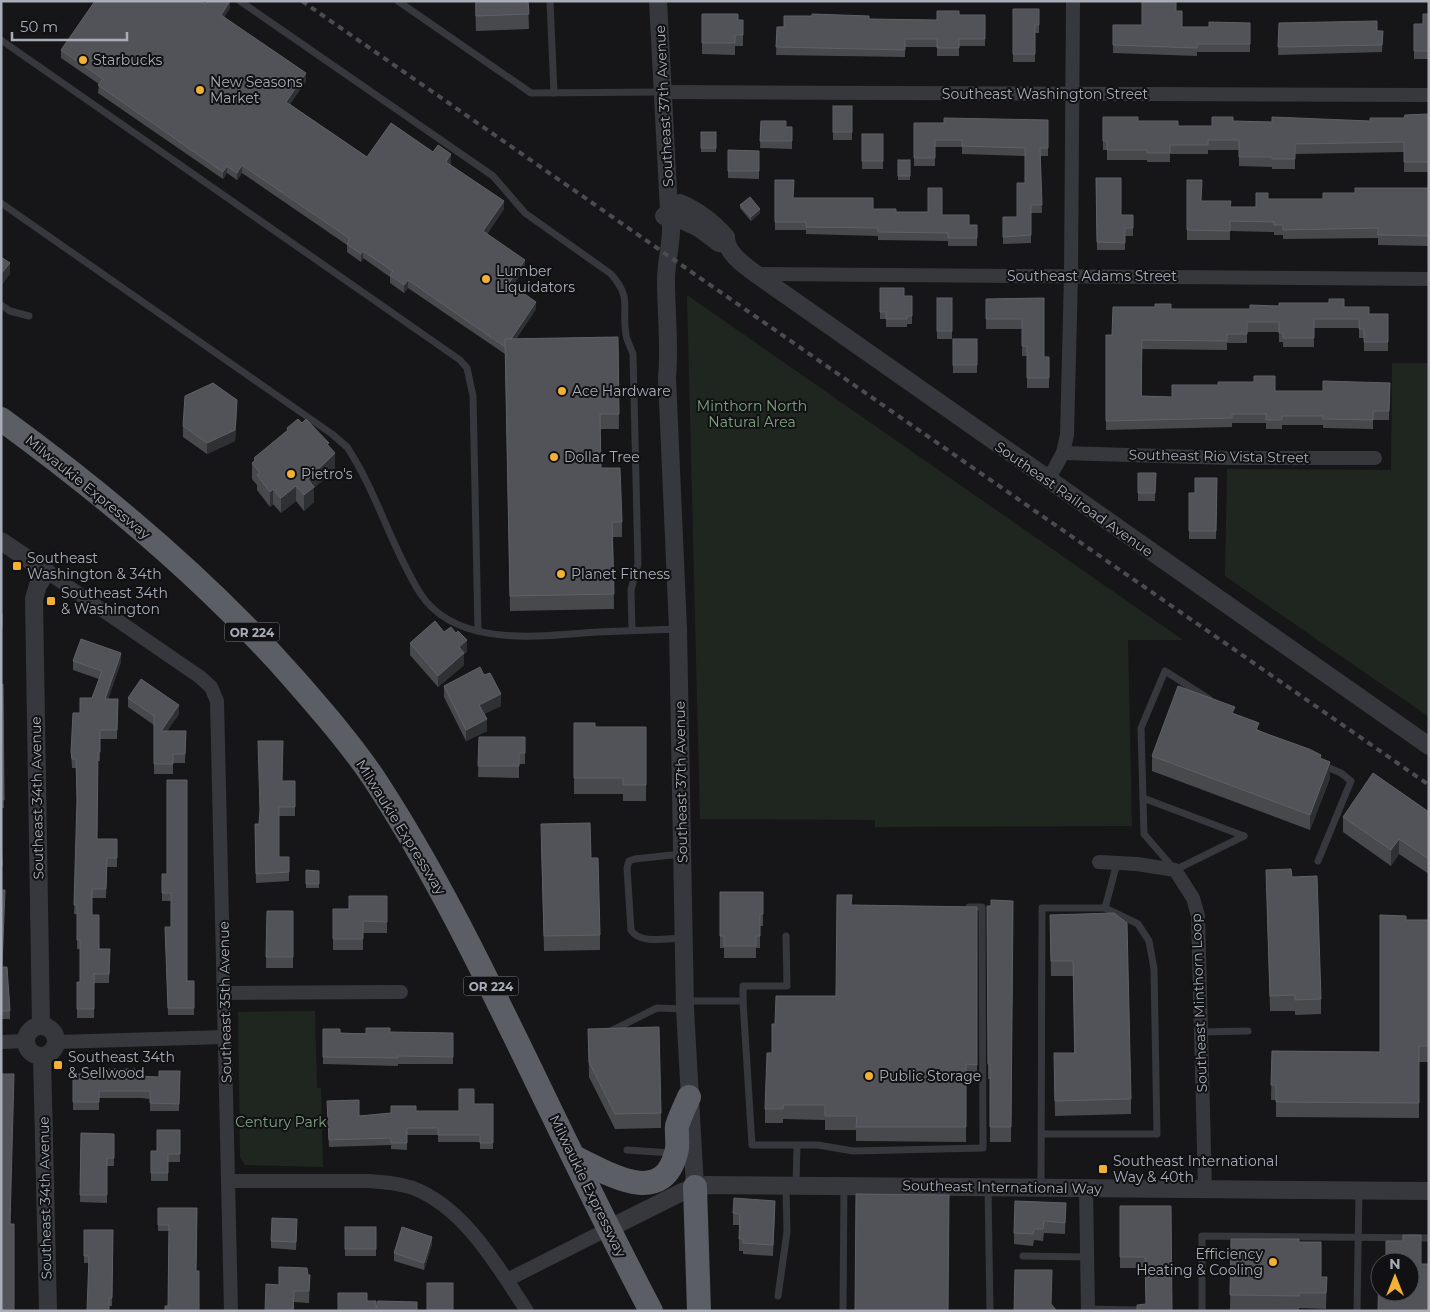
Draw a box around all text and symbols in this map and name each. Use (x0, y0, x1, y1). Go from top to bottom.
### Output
scale bar (12, 10, 128, 42)
text: 50 m (20, 17, 58, 36)
street label: Southeast 37th Avenue (651, 25, 677, 187)
place label: Starbucks (93, 51, 163, 69)
marker: Starbucks (77, 54, 89, 66)
place label: New Seasons Market (210, 73, 303, 107)
marker: New Seasons Market (194, 84, 206, 96)
street label: Southeast Washington Street (942, 85, 1149, 103)
place label: Lumber Liquidators (496, 262, 575, 296)
street label: Southeast Adams Street (1007, 267, 1177, 285)
marker: Lumber Liquidators (480, 273, 492, 285)
place label: Ace Hardware (572, 382, 671, 400)
marker: Ace Hardware (556, 385, 568, 397)
park label: Minthorn North Natural Area (697, 397, 807, 431)
street label: Milwaukie Expressway (22, 431, 155, 543)
street label: Southeast Railroad Avenue (991, 437, 1157, 561)
street label: Southeast Rio Vista Street (1128, 445, 1310, 467)
place label: Dollar Tree (564, 448, 640, 466)
marker: Dollar Tree (548, 451, 560, 463)
place label: Pietro's (301, 465, 353, 483)
marker: Pietro's (285, 468, 297, 480)
place label: Southeast Washington & 34th (27, 549, 162, 583)
marker: Southeast Washington & 34th (11, 560, 23, 572)
place label: Planet Fitness (571, 565, 670, 583)
marker: Planet Fitness (555, 568, 567, 580)
place label: Southeast 34th & Washington (61, 584, 168, 618)
marker: Southeast 34th & Washington (45, 595, 57, 607)
road number: OR 224 (224, 622, 280, 642)
street label: Southeast 37th Avenue (671, 701, 691, 863)
street label: Southeast 34th Avenue (27, 716, 47, 880)
street label: Milwaukie Expressway (352, 756, 450, 898)
street label: Southeast Minthorn Loop (1187, 913, 1211, 1093)
street label: Southeast 35th Avenue (215, 921, 235, 1083)
road number: OR 224 (464, 976, 518, 996)
place label: Southeast 34th & Sellwood (68, 1048, 175, 1082)
marker: Southeast 34th & Sellwood (52, 1059, 64, 1071)
place label: Public Storage (879, 1067, 981, 1085)
marker: Public Storage (863, 1070, 875, 1082)
street label: Milwaukie Expressway (546, 1112, 630, 1260)
park label: Century Park (235, 1113, 327, 1131)
street label: Southeast 34th Avenue (35, 1116, 55, 1280)
place label: Southeast International Way & 40th (1113, 1152, 1278, 1186)
marker: Southeast International Way & 40th (1097, 1163, 1109, 1175)
street label: Southeast International Way (902, 1176, 1102, 1198)
place label: Efficiency Heating & Cooling (1136, 1245, 1263, 1279)
north arrow (1370, 1252, 1420, 1302)
text: N (1389, 1255, 1401, 1273)
marker: Efficiency Heating & Cooling (1267, 1256, 1279, 1268)

